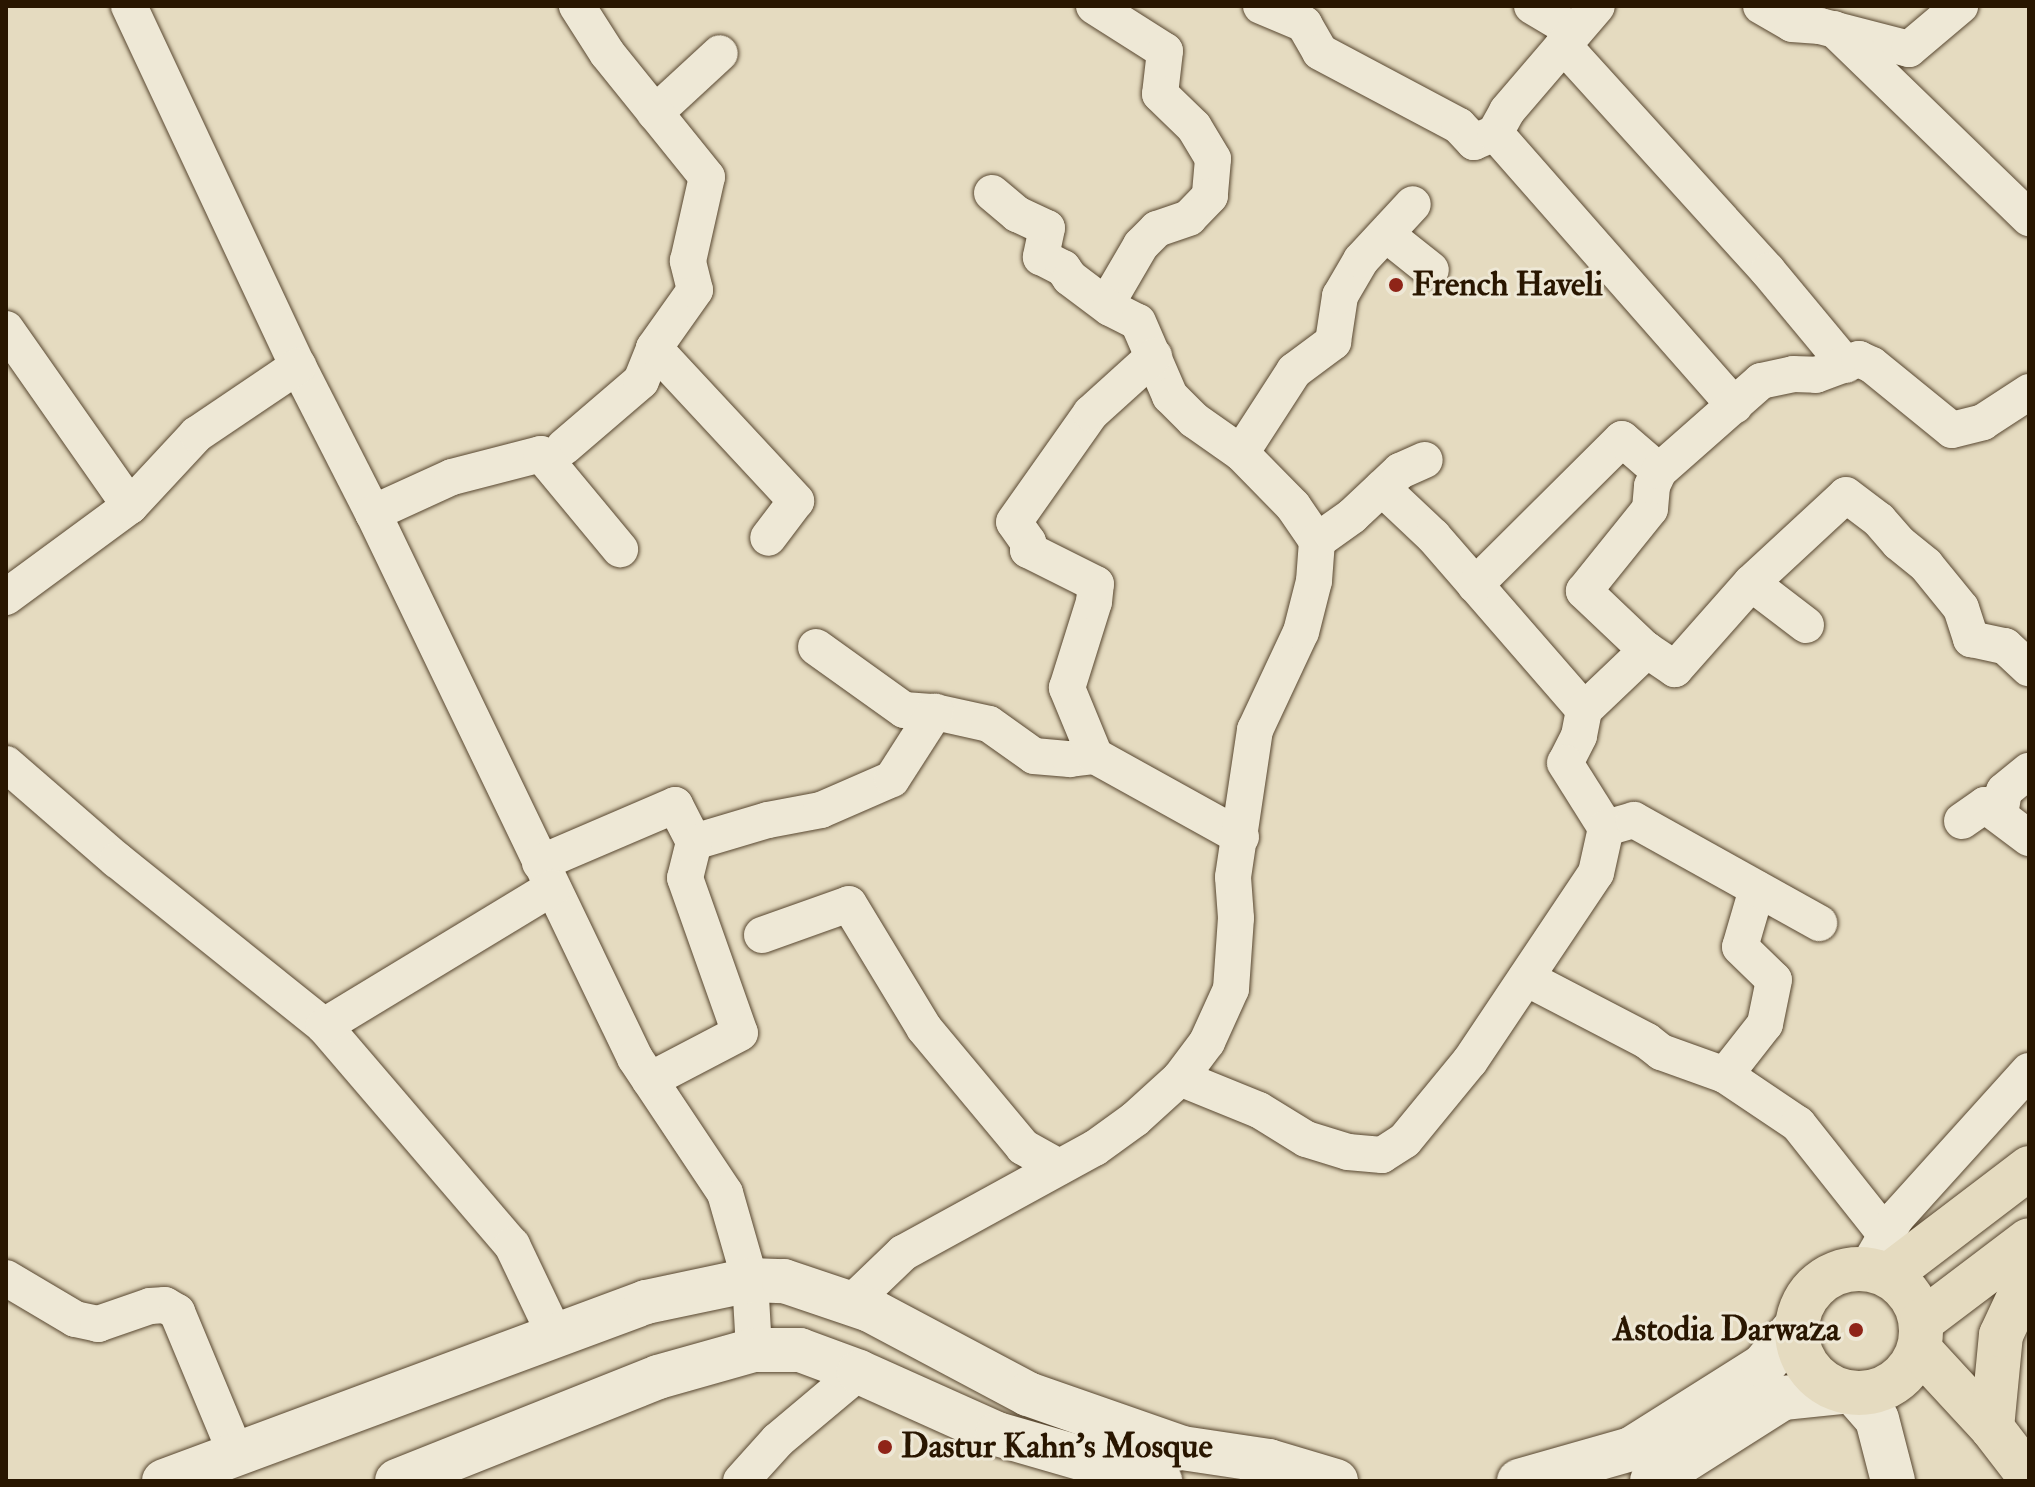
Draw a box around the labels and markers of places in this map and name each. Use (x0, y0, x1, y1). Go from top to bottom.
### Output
place label: French Haveli (1412, 265, 1603, 305)
marker: French Haveli (1387, 276, 1405, 294)
place label: Astodia Darwaza (1613, 1310, 1840, 1350)
marker: Astodia Darwaza (1847, 1321, 1865, 1339)
place label: Dastur Kahn's Mosque (901, 1427, 1213, 1467)
marker: Dastur Kahn's Mosque (876, 1438, 894, 1456)

